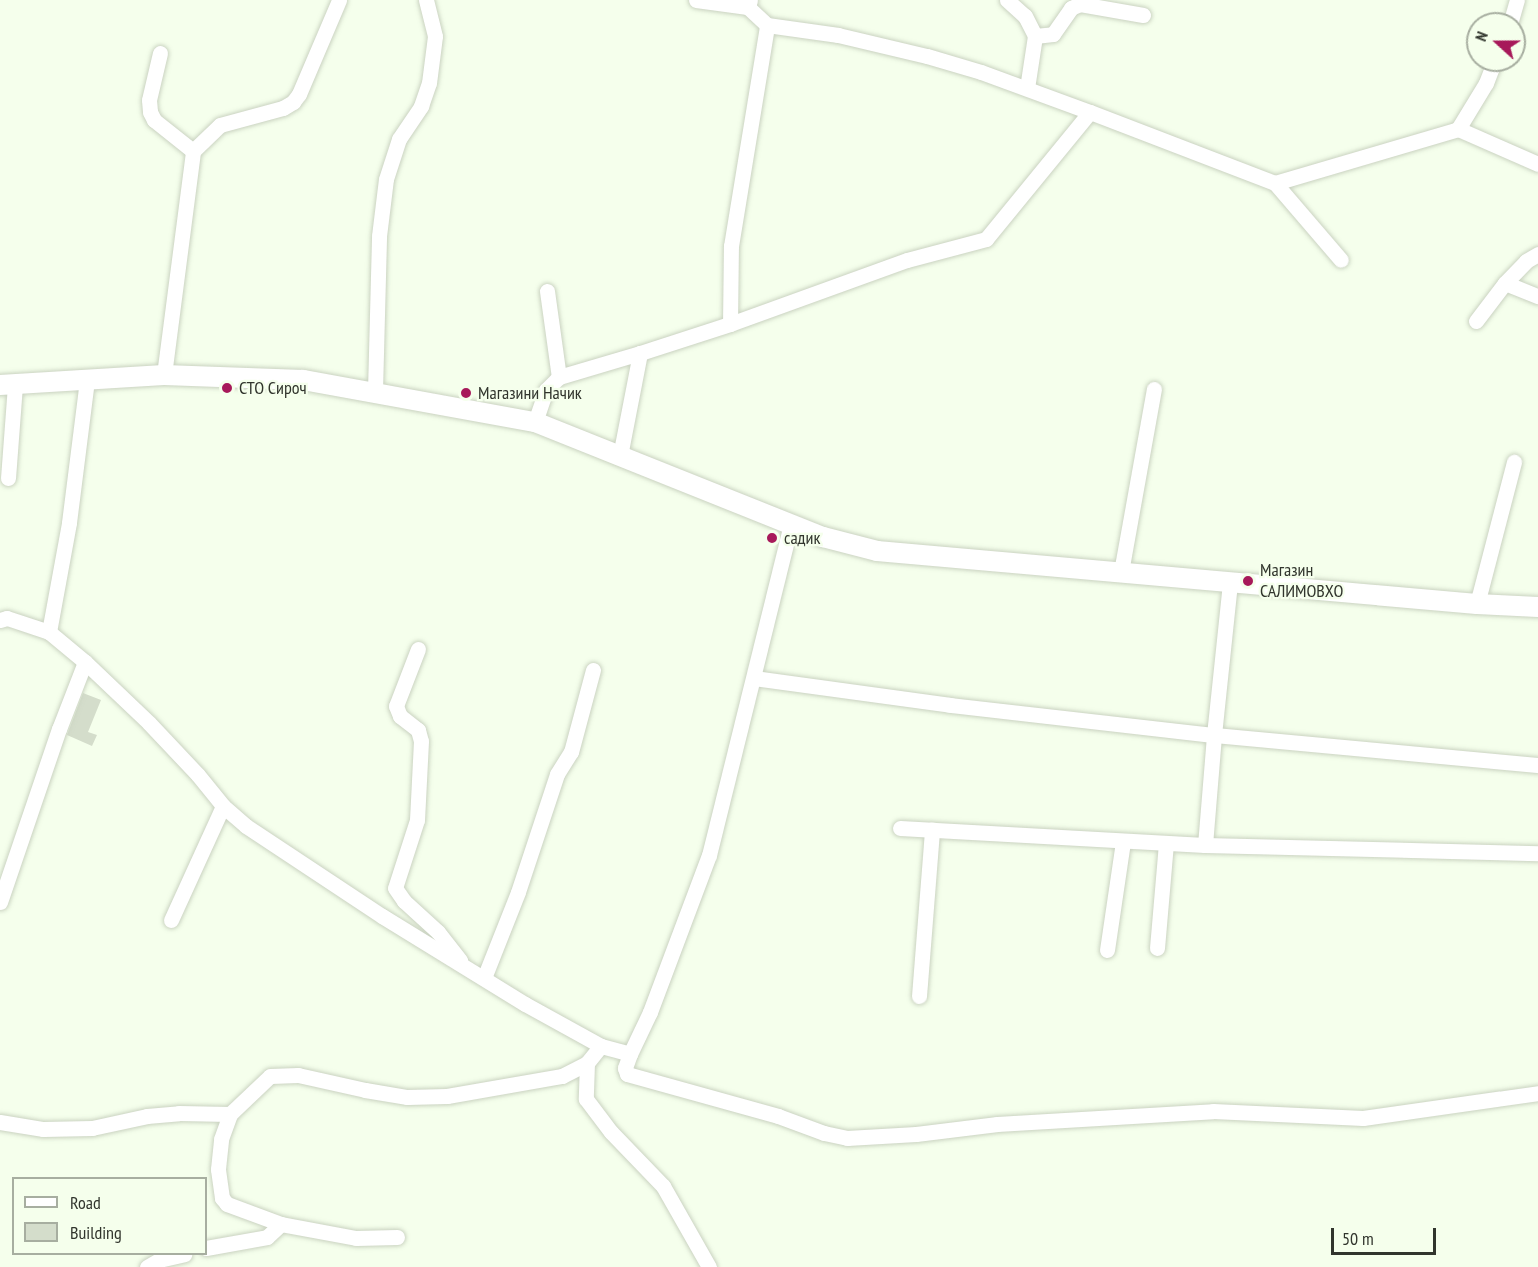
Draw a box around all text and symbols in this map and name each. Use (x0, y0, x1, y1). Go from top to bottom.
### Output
north arrow (1466, 12, 1526, 72)
text: N (1470, 29, 1492, 44)
place label: СТО Сироч (239, 377, 307, 399)
marker: СТО Сироч (220, 381, 234, 395)
place label: Магазини Начик (478, 382, 582, 404)
marker: Магазини Начик (459, 386, 473, 400)
place label: садик (784, 527, 820, 549)
marker: садик (765, 531, 779, 545)
place label: Магазин САЛИМОВХО (1260, 560, 1343, 602)
marker: Магазин САЛИМОВХО (1241, 574, 1255, 588)
legend (12, 1177, 207, 1255)
text: Road (70, 1191, 101, 1214)
scale bar (1334, 1216, 1439, 1254)
text: Building (70, 1221, 122, 1244)
text: 50 m (1342, 1227, 1374, 1250)

